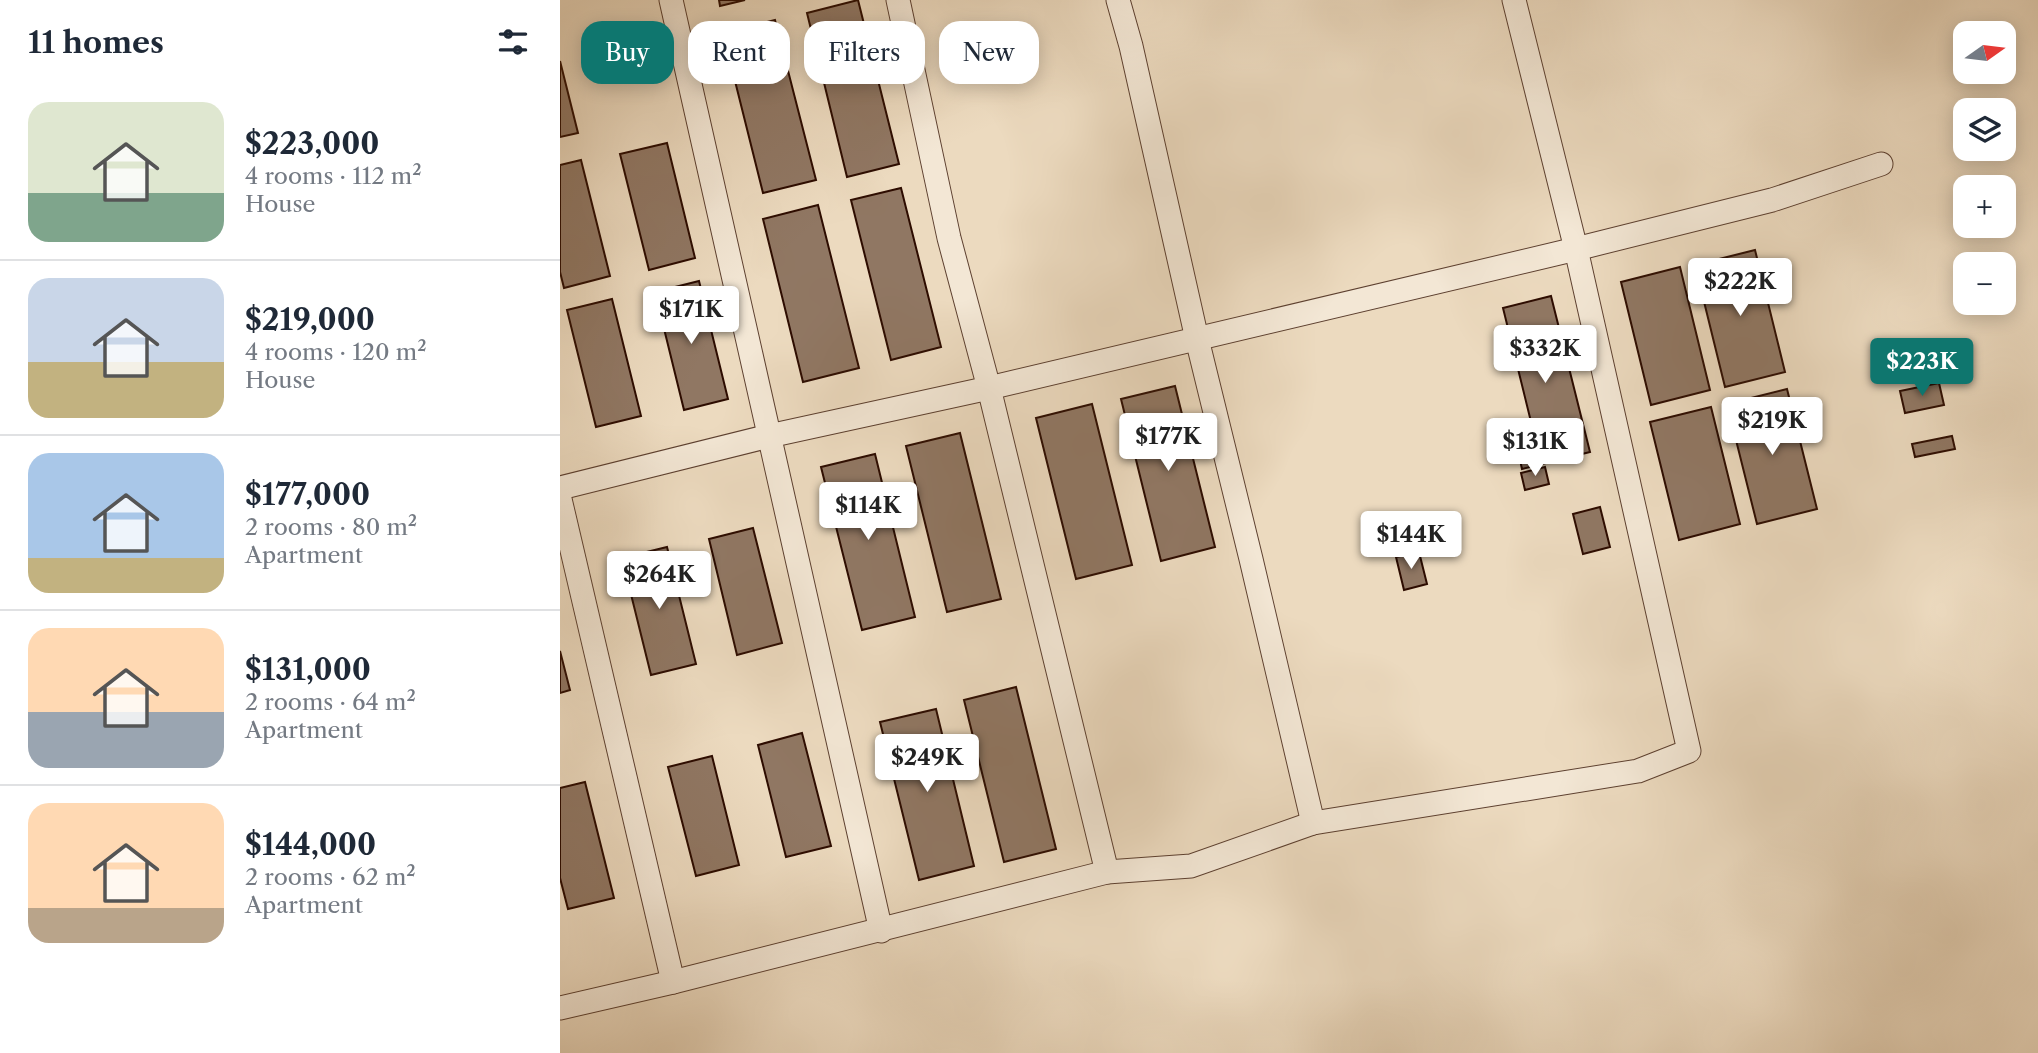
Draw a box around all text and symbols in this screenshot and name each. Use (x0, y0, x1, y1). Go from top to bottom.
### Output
chip: Buy (581, 21, 674, 84)
chip: Rent (688, 21, 790, 84)
chip: Filters (804, 21, 925, 84)
chip: New (939, 21, 1039, 84)
north arrow (1953, 21, 2016, 84)
map controls (1953, 21, 2016, 315)
icon: filters (494, 23, 532, 61)
text: 11 homes (28, 24, 164, 61)
button: layers (1953, 98, 2016, 161)
text: $223,000 (245, 125, 379, 162)
icon: home (84, 130, 168, 214)
text: 4 rooms · 112 m² (245, 162, 422, 190)
button: + (1953, 175, 2016, 238)
text: House (245, 190, 315, 218)
button: − (1953, 252, 2016, 315)
pin: $222K (1691, 258, 1789, 318)
text: $222K (1704, 267, 1776, 295)
pin: $171K (642, 286, 740, 346)
text: $171K (659, 295, 723, 323)
text: $219,000 (245, 301, 375, 338)
icon: home (84, 306, 168, 390)
pin: $332K (1496, 326, 1594, 385)
text: $332K (1510, 334, 1580, 362)
text: 4 rooms · 120 m² (245, 338, 427, 366)
pin: $223K (1873, 338, 1971, 398)
text: $223K (1886, 347, 1958, 375)
text: House (245, 366, 315, 394)
pin: $219K (1723, 398, 1821, 457)
text: $219K (1738, 406, 1806, 434)
pin: $177K (1119, 414, 1217, 473)
pin: $131K (1486, 419, 1584, 478)
text: $177K (1135, 422, 1201, 450)
text: $131K (1503, 427, 1567, 455)
text: $177,000 (245, 476, 370, 513)
icon: home (84, 481, 168, 565)
pin: $114K (819, 482, 917, 542)
text: $114K (835, 491, 901, 519)
pin: $144K (1362, 512, 1460, 571)
text: 2 rooms · 80 m² (245, 513, 417, 541)
text: $144K (1377, 520, 1445, 548)
text: Apartment (245, 541, 363, 569)
pin: $264K (610, 552, 708, 611)
text: $264K (623, 560, 695, 588)
text: $131,000 (245, 651, 371, 688)
icon: home (84, 656, 168, 740)
text: 2 rooms · 64 m² (245, 688, 416, 716)
text: Apartment (245, 716, 363, 744)
pin: $249K (878, 734, 976, 794)
text: $249K (891, 743, 963, 771)
text: $144,000 (245, 826, 376, 863)
icon: home (84, 831, 168, 915)
text: 2 rooms · 62 m² (245, 863, 416, 891)
text: Apartment (245, 891, 363, 919)

